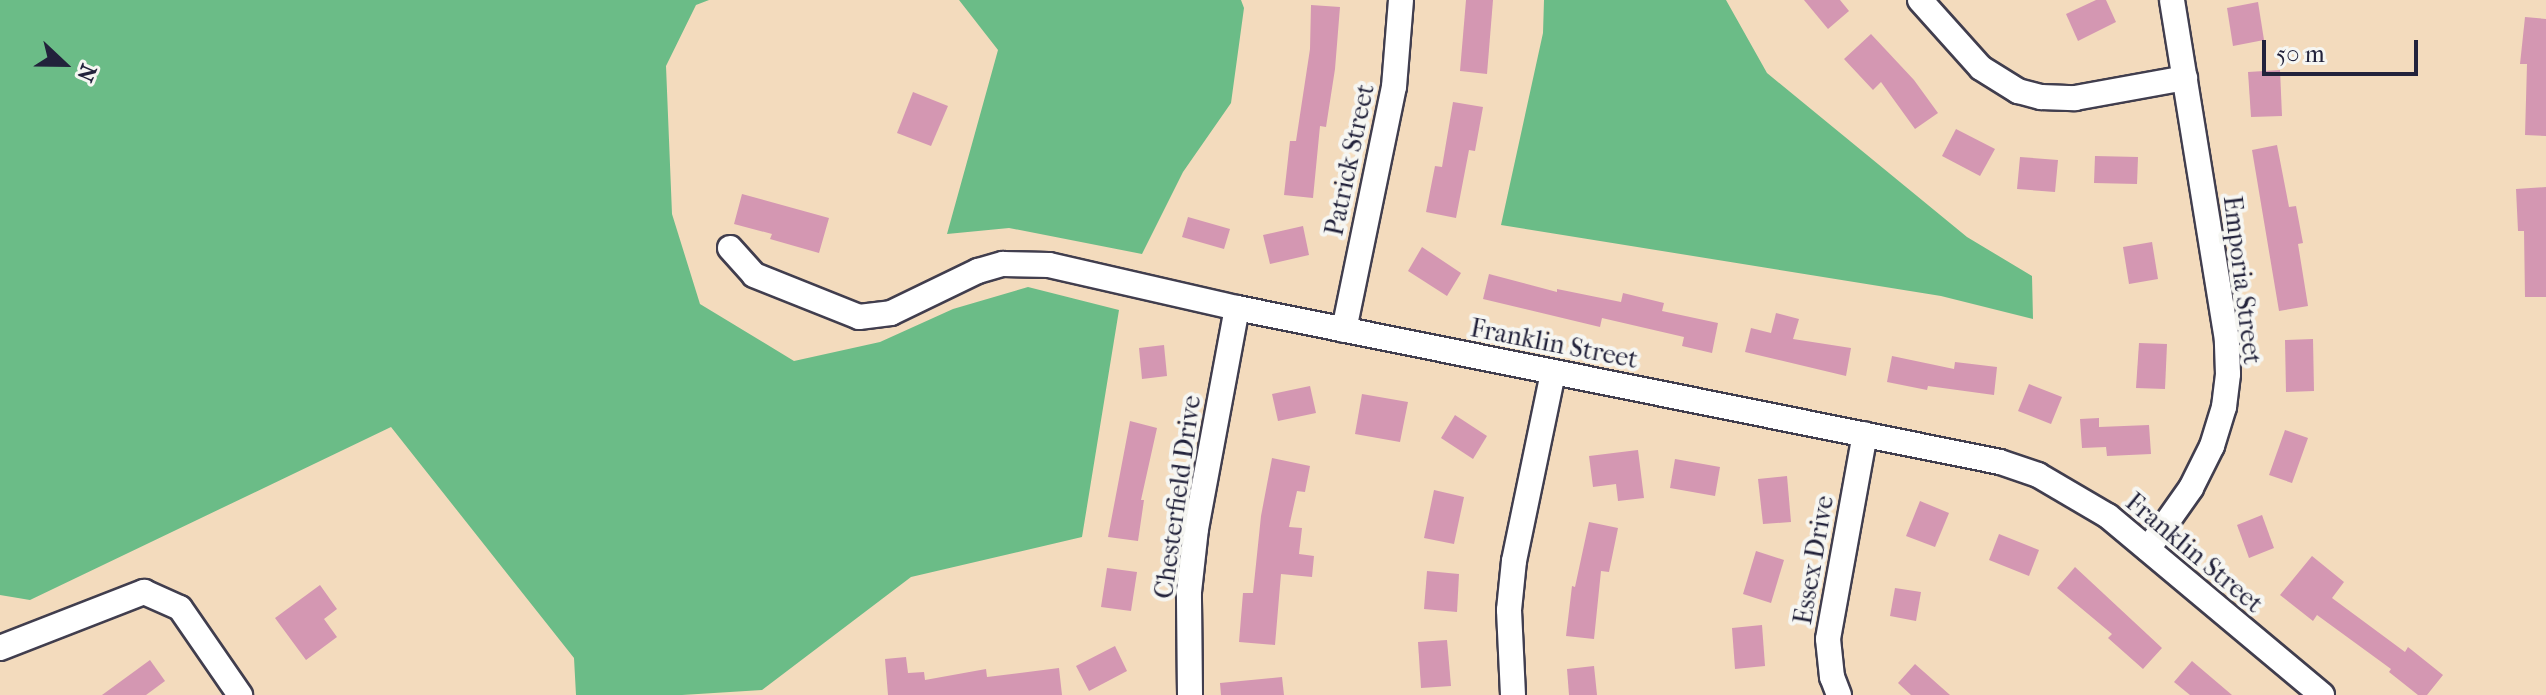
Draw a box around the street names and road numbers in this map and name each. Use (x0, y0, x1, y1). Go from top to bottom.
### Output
street label: Patrick Street (1319, 81, 1381, 239)
street label: Emporia Street (2216, 194, 2268, 366)
street label: Franklin Street (1468, 312, 1640, 376)
street label: Chesterfield Drive (1148, 393, 1208, 601)
street label: Franklin Street (2119, 487, 2269, 619)
street label: Essex Drive (1787, 493, 1841, 627)

